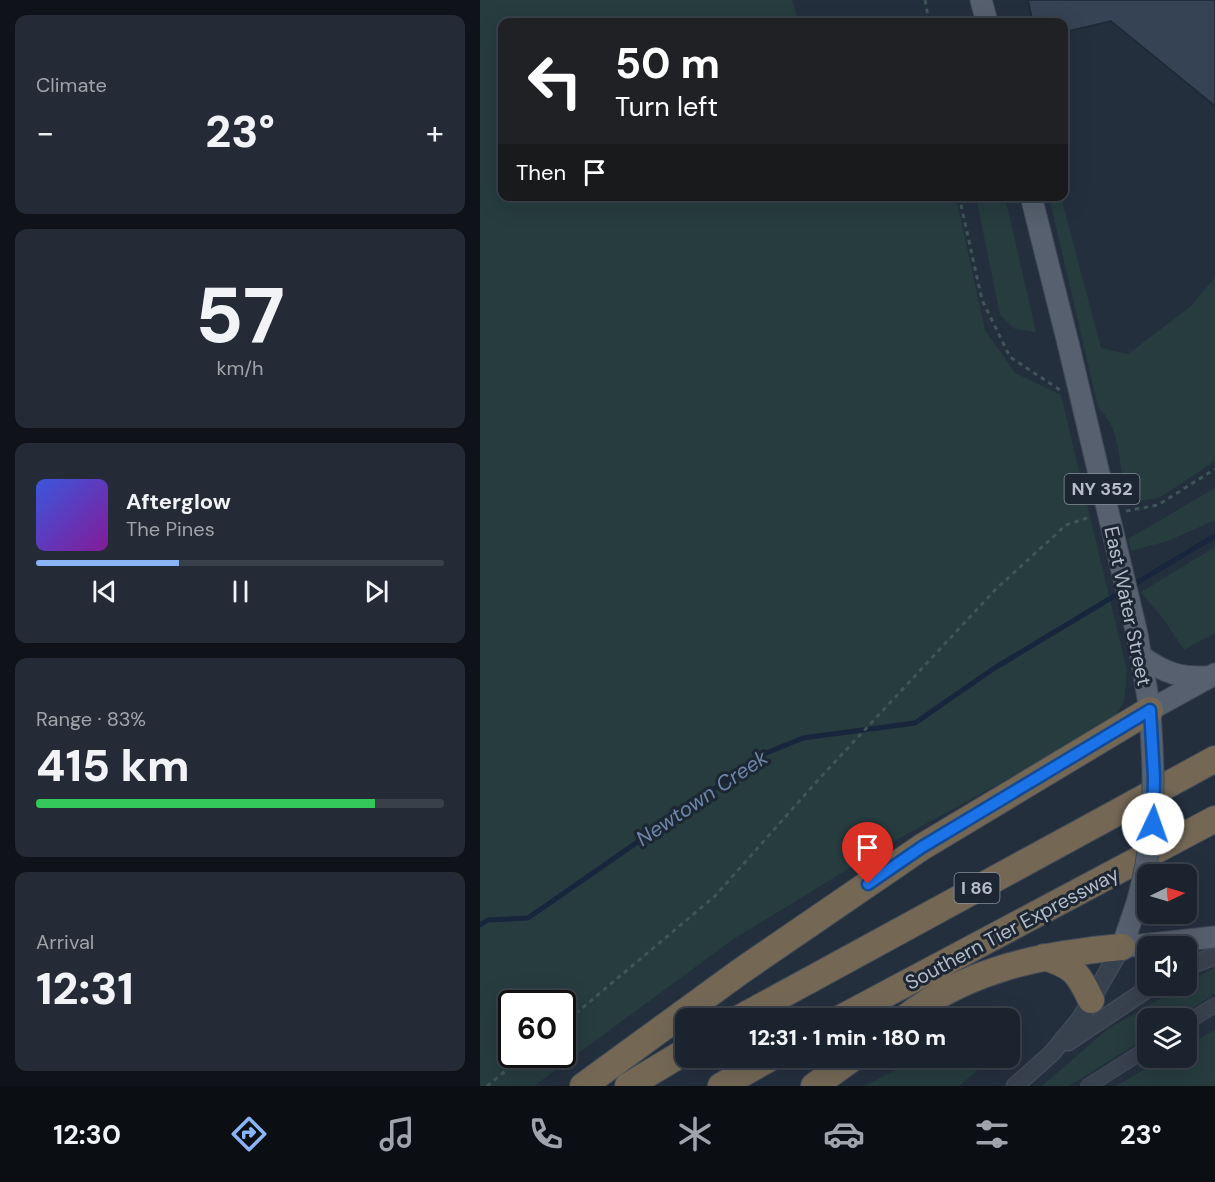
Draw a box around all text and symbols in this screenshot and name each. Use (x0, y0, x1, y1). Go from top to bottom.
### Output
text: 50 m (615, 36, 720, 91)
icon: left (516, 42, 594, 120)
text: Climate (36, 72, 107, 98)
text: Turn left (615, 89, 718, 124)
text: 23° (205, 102, 275, 161)
text: − (36, 111, 54, 154)
text: + (426, 111, 444, 154)
icon: arrive (578, 156, 611, 189)
text: Then (516, 158, 566, 187)
text: 57 (195, 265, 285, 366)
text: km/h (216, 355, 264, 381)
road number: NY 352 (1064, 474, 1140, 504)
text: Afterglow (126, 487, 231, 516)
text: The Pines (126, 516, 215, 542)
street label: East Water Street (1098, 524, 1158, 688)
icon: previous (88, 575, 121, 608)
icon: pause (224, 575, 257, 608)
icon: next (360, 575, 393, 608)
text: Range · 83% (36, 706, 146, 732)
text: 415 km (36, 736, 190, 795)
water label: Newtown Creek (631, 743, 774, 852)
position arrow (1121, 792, 1185, 856)
pin (842, 822, 893, 884)
icon: arrive (851, 831, 884, 864)
street label: Southern Tier Expressway (901, 861, 1123, 995)
north arrow (1137, 864, 1197, 924)
map controls (1137, 864, 1197, 1068)
road number: I 86 (954, 873, 1000, 903)
text: Arrival (36, 929, 94, 955)
button: sound (1137, 936, 1197, 996)
text: 12:31 (36, 959, 134, 1018)
speed limit sign: 60 (498, 990, 576, 1068)
button: layers (1137, 1008, 1197, 1068)
text: 12:31 · 1 min · 180 m (749, 1023, 946, 1052)
icon: directions (228, 1113, 270, 1155)
icon: music (376, 1113, 418, 1155)
icon: phone (525, 1113, 567, 1155)
icon: climate (674, 1113, 716, 1155)
icon: car (823, 1113, 865, 1155)
icon: filters (971, 1113, 1013, 1155)
text: 12:30 (53, 1117, 121, 1152)
text: 23° (1120, 1117, 1162, 1152)

